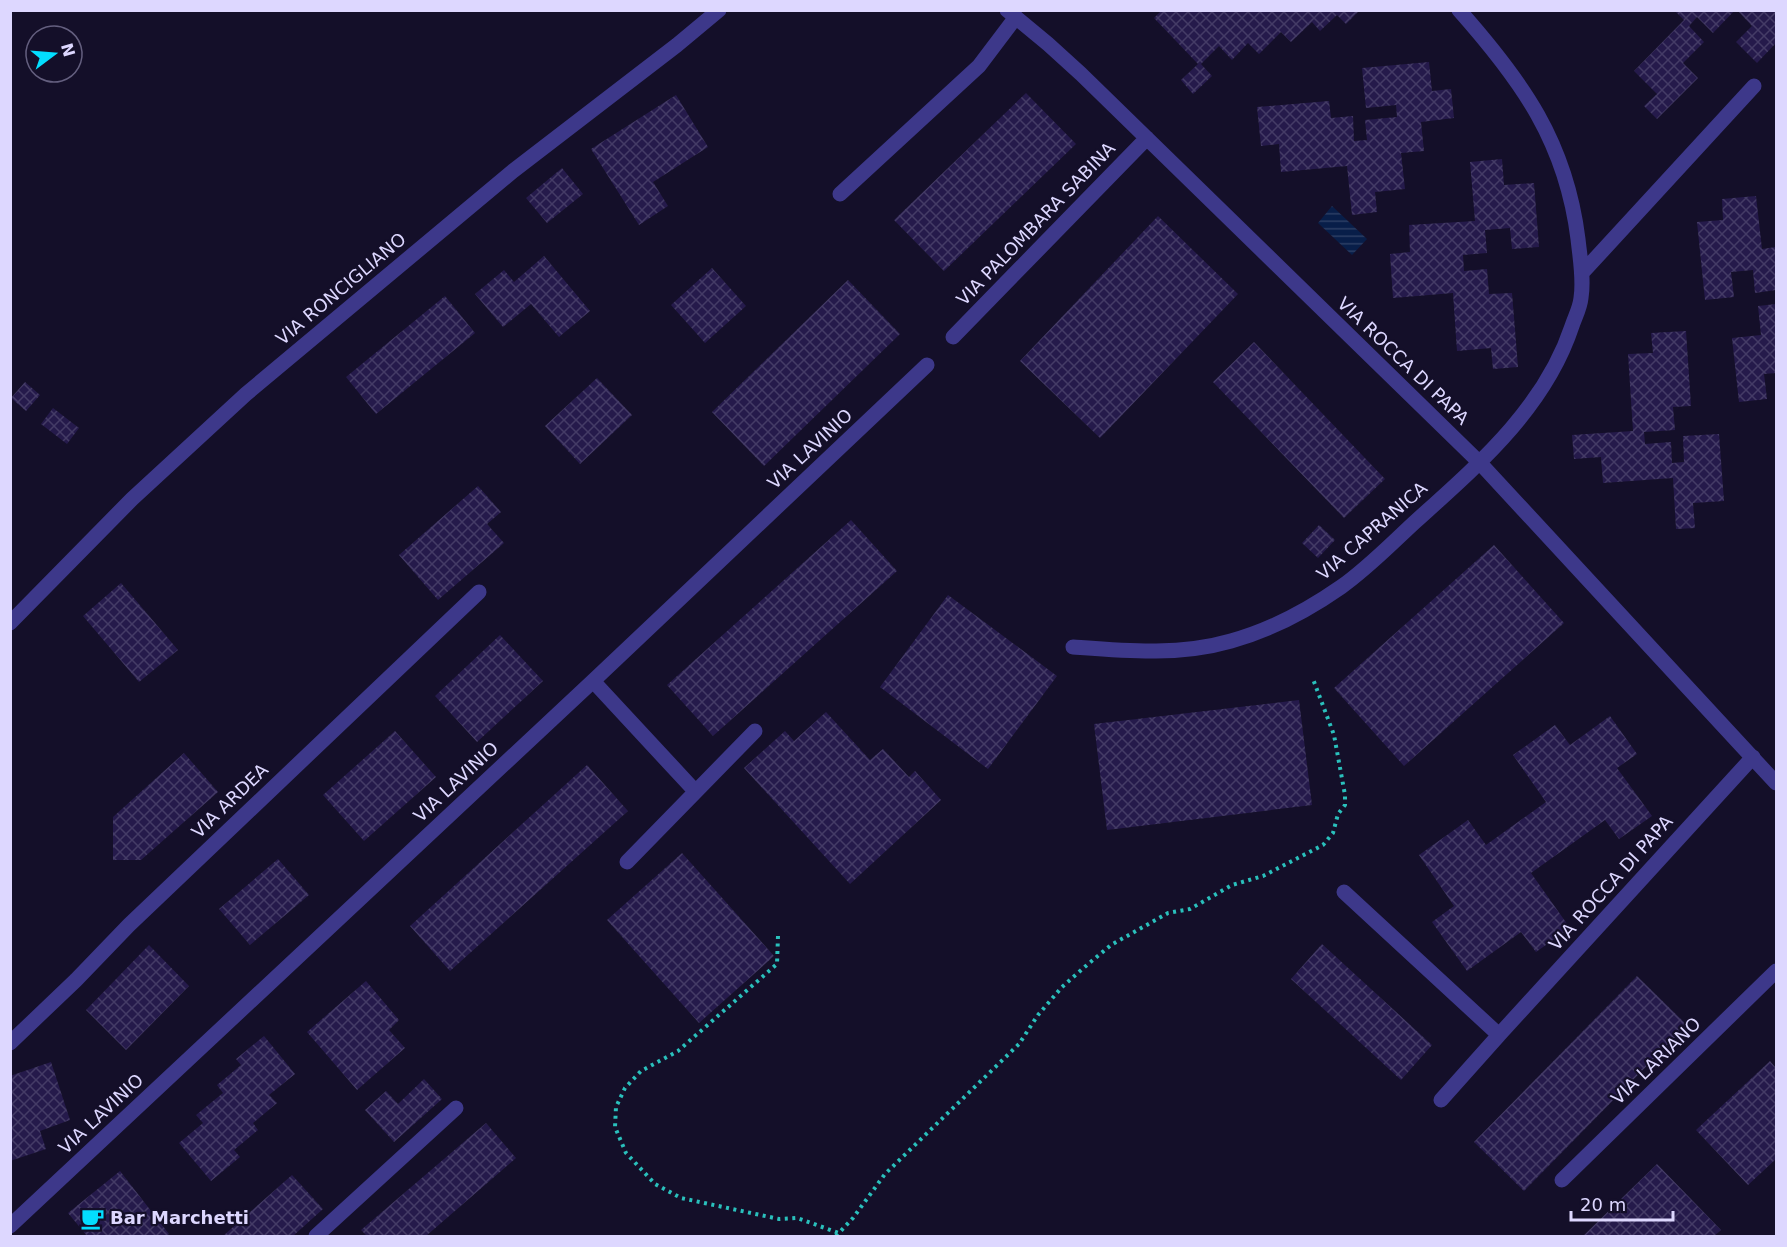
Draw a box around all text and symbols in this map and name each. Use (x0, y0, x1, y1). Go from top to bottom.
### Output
north arrow (24, 24, 84, 84)
text: N (57, 41, 79, 59)
street label: VIA PALOMBARA SABINA (952, 137, 1120, 310)
street label: VIA RONCIGLIANO (272, 228, 410, 349)
street label: VIA ROCCA DI PAPA (1333, 293, 1474, 429)
street label: VIA LAVINIO (763, 404, 856, 493)
street label: VIA CAPRANICA (1312, 477, 1432, 584)
street label: VIA LAVINIO (409, 737, 502, 826)
street label: VIA ARDEA (187, 759, 273, 842)
street label: VIA ROCCA DI PAPA (1544, 810, 1677, 955)
street label: VIA LARIANO (1607, 1013, 1705, 1109)
street label: VIA LAVINIO (54, 1069, 147, 1158)
scale bar (1571, 1184, 1673, 1222)
text: 20 m (1580, 1194, 1626, 1215)
cafe icon: Bar Marchetti (79, 1205, 105, 1231)
place label: Bar Marchetti (110, 1207, 249, 1228)

